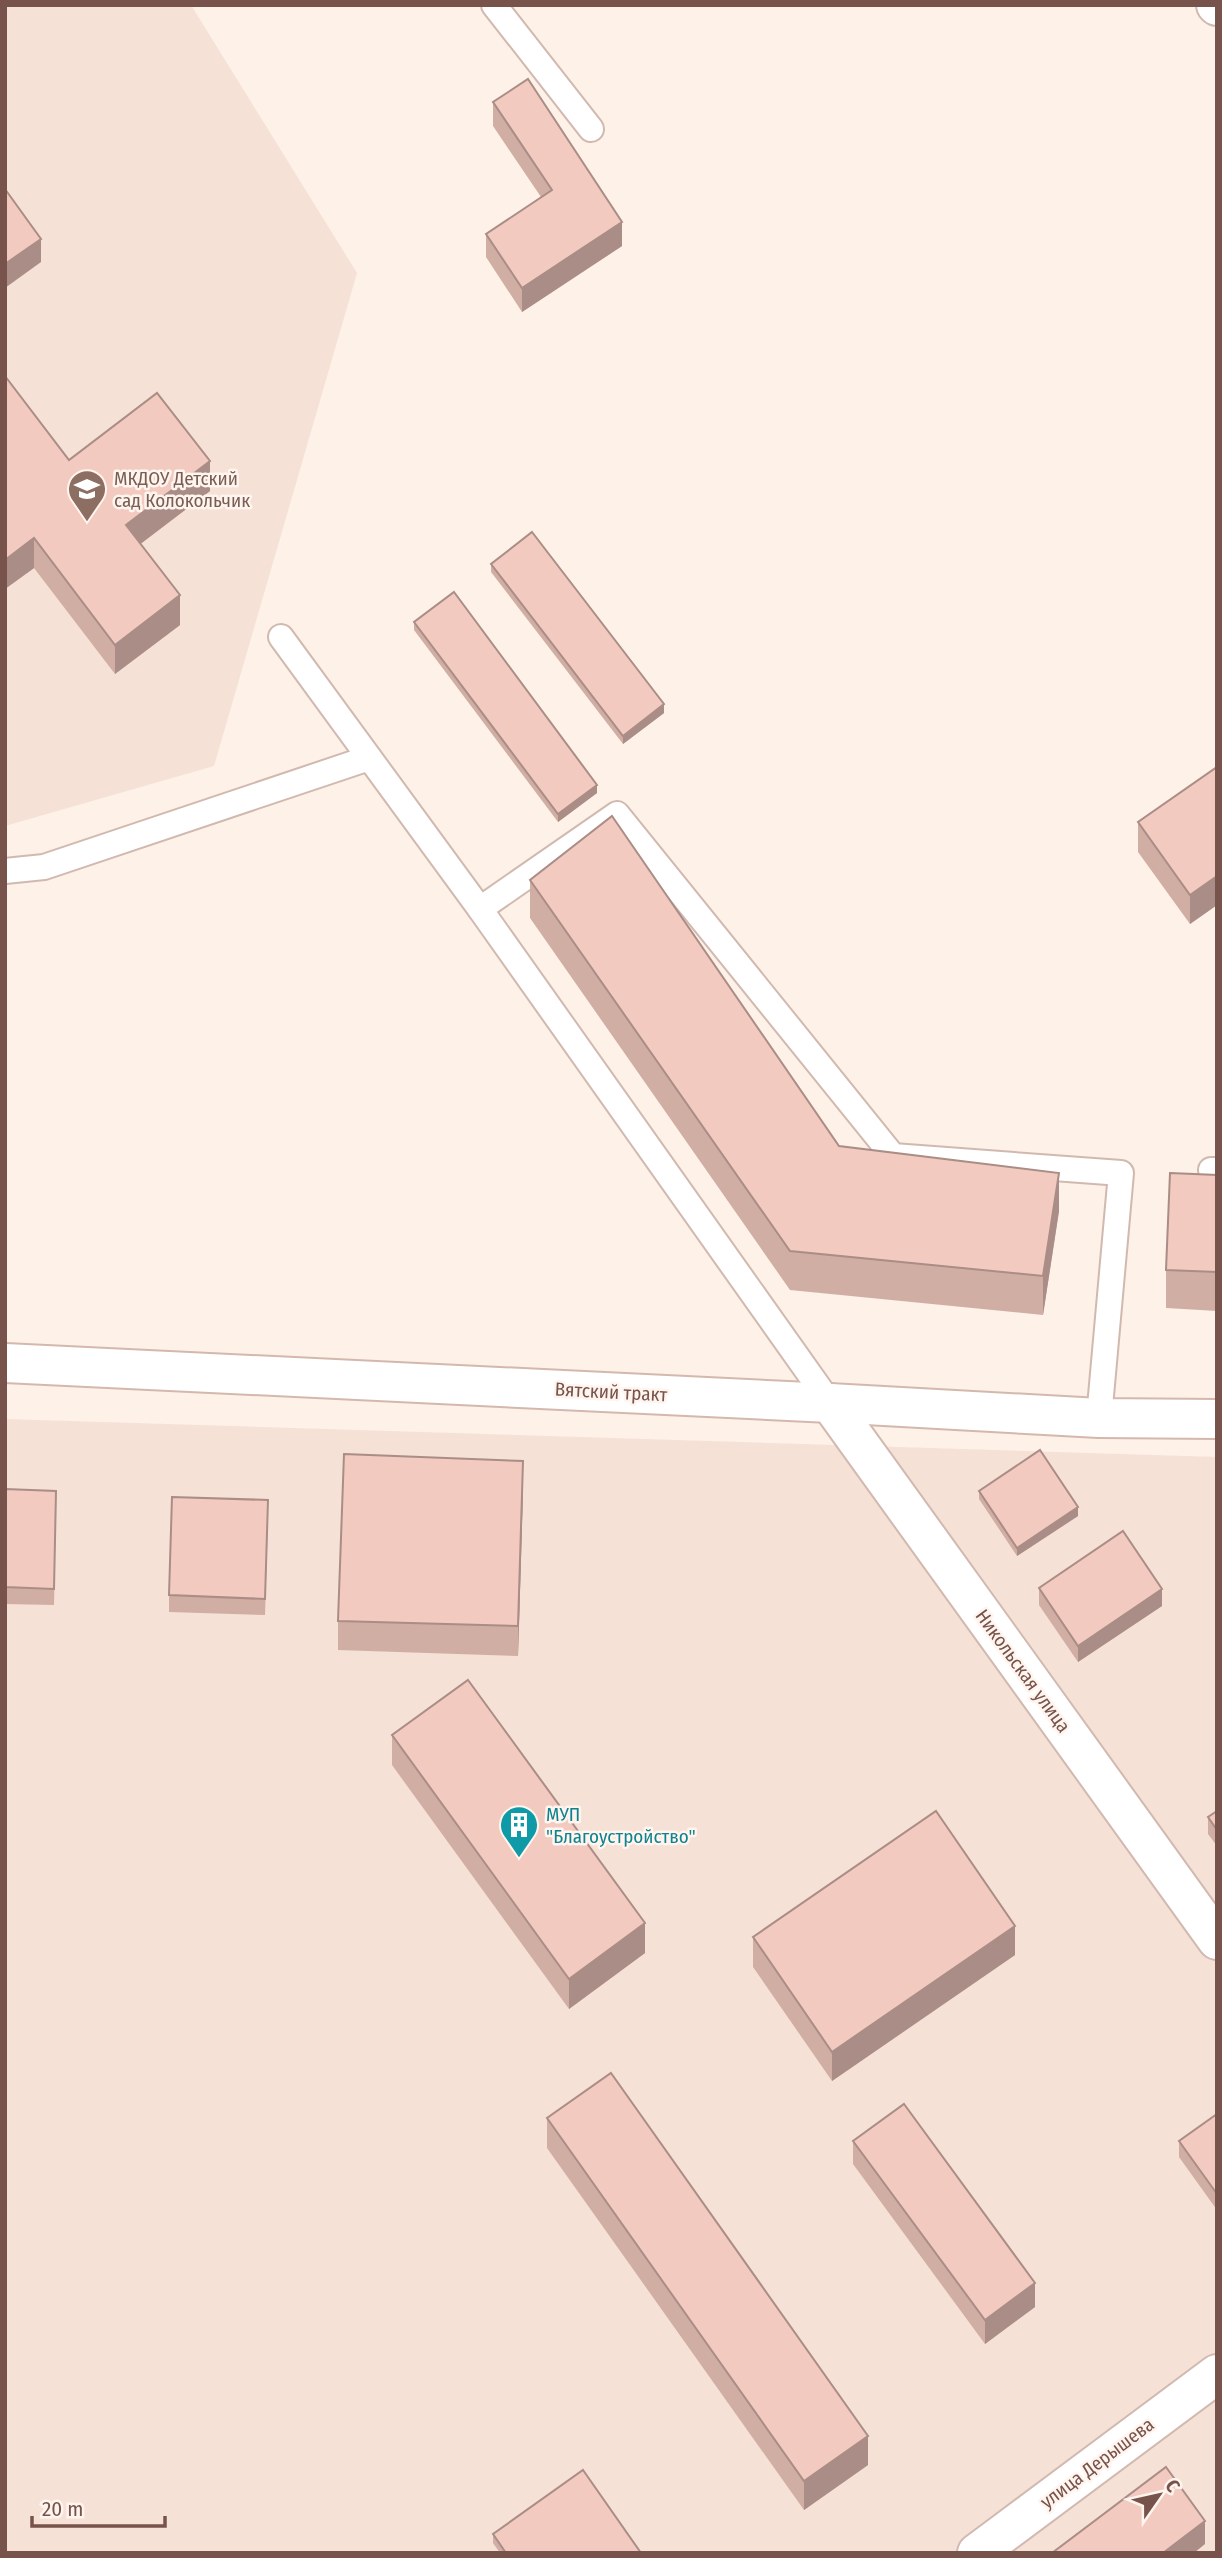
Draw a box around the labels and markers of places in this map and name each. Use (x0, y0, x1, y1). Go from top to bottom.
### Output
place label: МКДОУ Детский сад Колокольчик (114, 467, 250, 512)
school or university icon: МКДОУ Детский сад Колокольчик (66, 468, 108, 523)
place label: МУП "Благоустройство" (546, 1803, 696, 1848)
building icon: МУП "Благоустройство" (498, 1804, 540, 1859)

